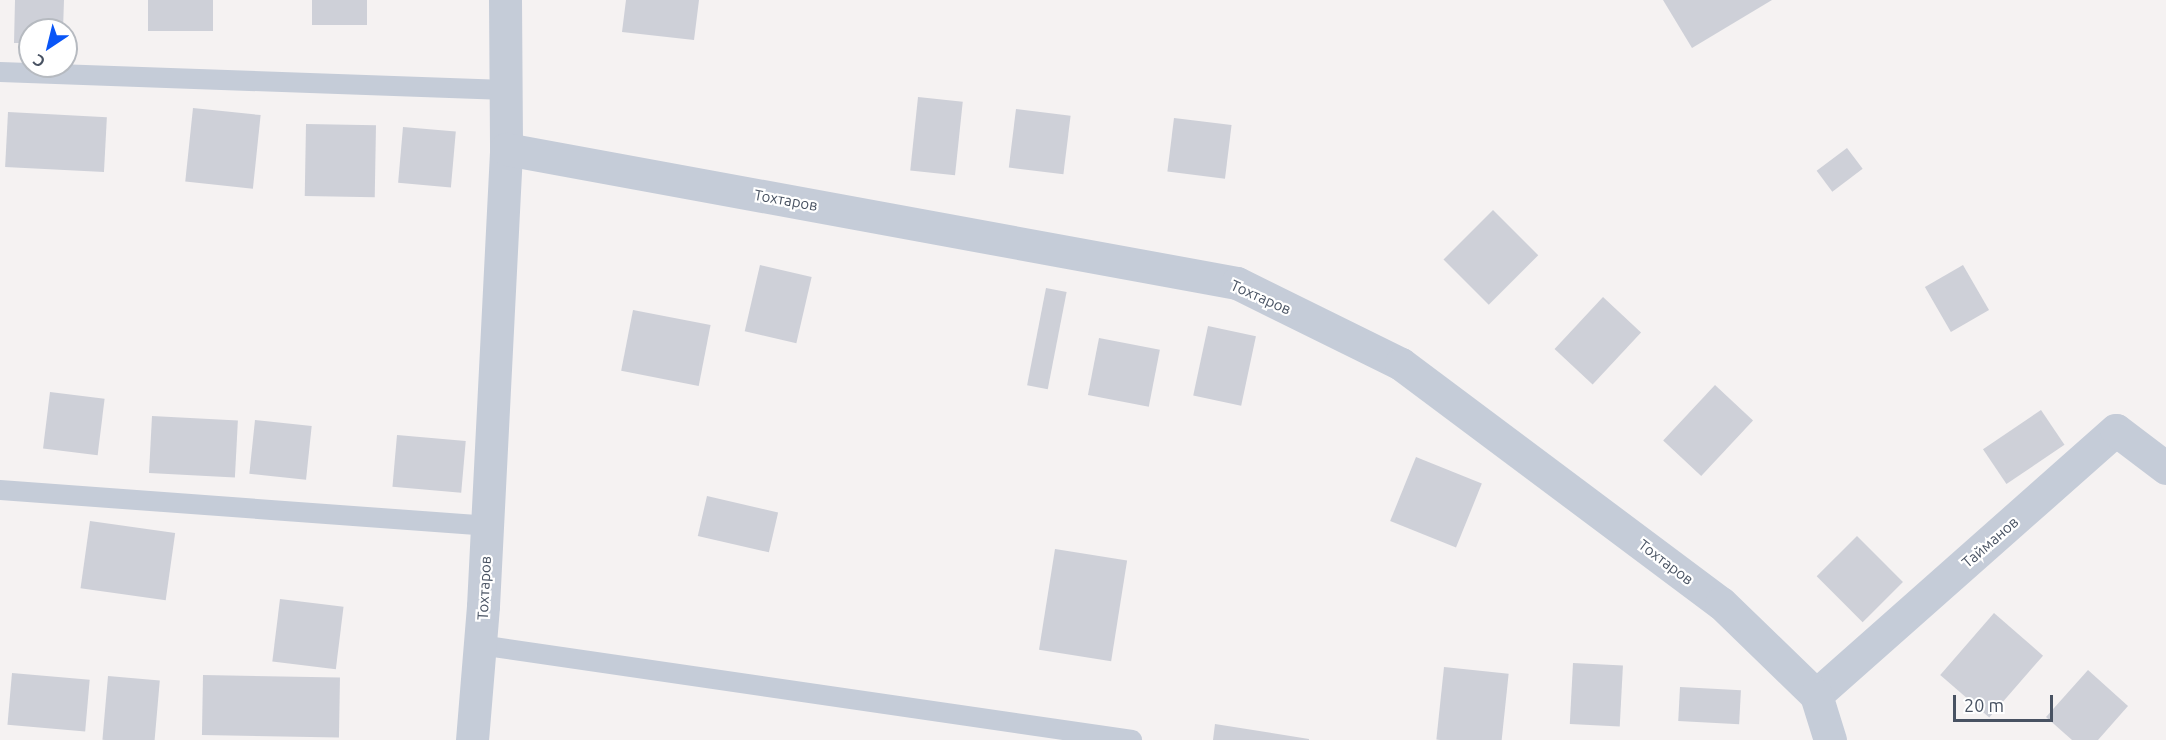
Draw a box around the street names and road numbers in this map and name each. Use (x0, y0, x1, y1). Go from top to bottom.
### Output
street label: Тохтаров (753, 186, 819, 214)
street label: Тохтаров (1228, 276, 1294, 318)
street label: Тайманов (1958, 513, 2022, 571)
street label: Тохтаров (1635, 536, 1697, 588)
street label: Тохтаров (473, 556, 495, 620)

